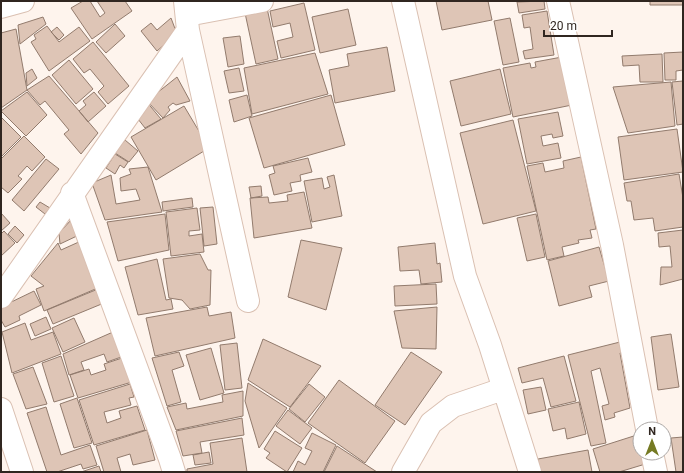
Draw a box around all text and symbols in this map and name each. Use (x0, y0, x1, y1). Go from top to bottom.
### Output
scale bar (544, 12, 612, 38)
text: 20 m (550, 19, 577, 33)
north arrow (632, 421, 672, 461)
text: N (648, 425, 656, 438)

